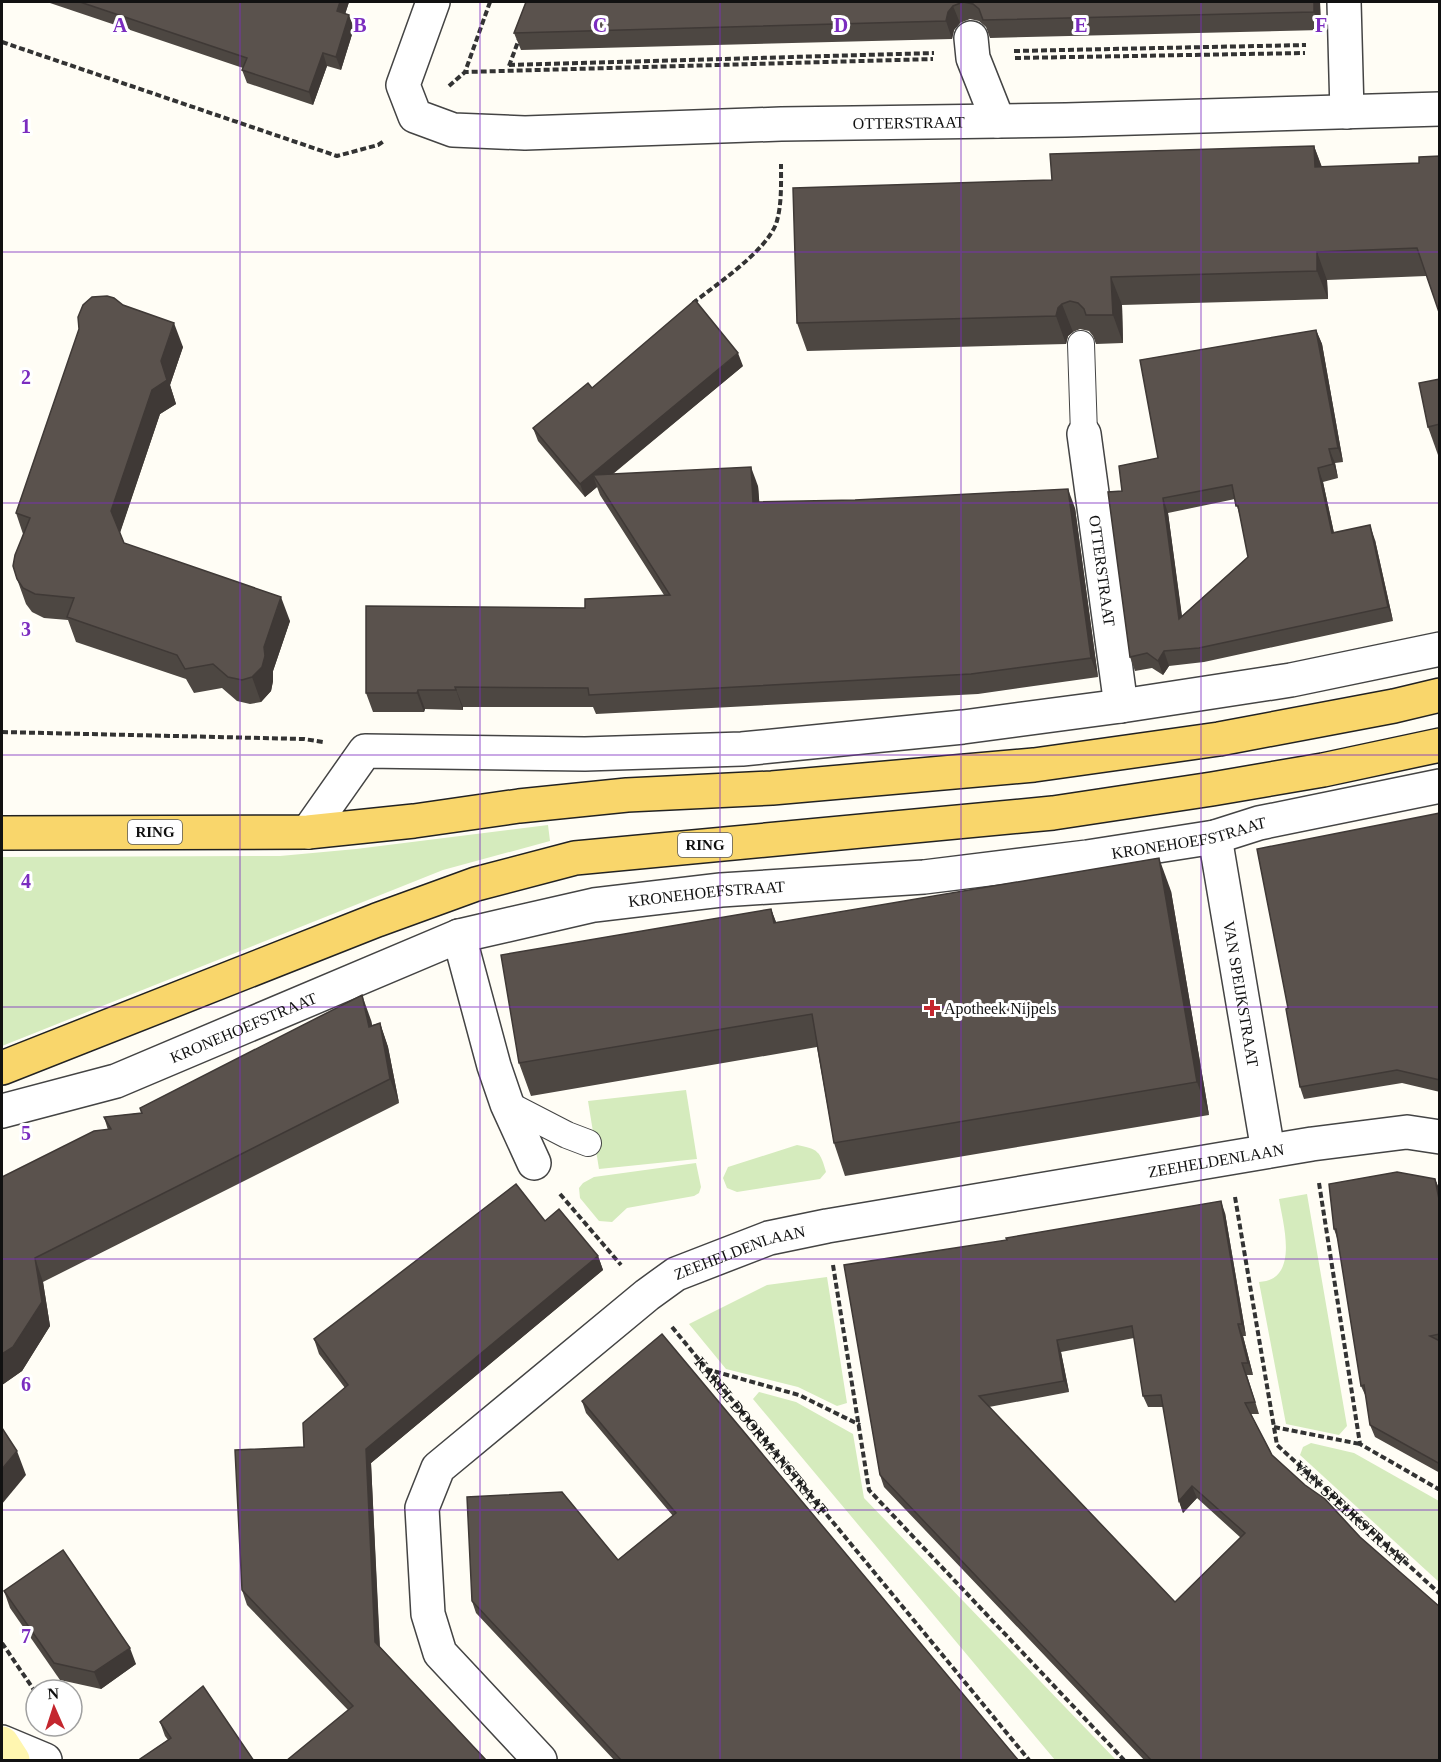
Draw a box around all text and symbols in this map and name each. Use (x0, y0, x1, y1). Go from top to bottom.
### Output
text: A (113, 14, 128, 36)
text: B (353, 14, 367, 36)
text: C (593, 14, 607, 36)
text: D (834, 14, 848, 36)
text: E (1074, 14, 1088, 36)
text: F (1315, 14, 1327, 36)
street label: OTTERSTRAAT (853, 113, 965, 131)
text: 1 (21, 115, 31, 137)
text: 2 (21, 366, 31, 388)
street label: OTTERSTRAAT (1087, 514, 1119, 628)
text: 3 (21, 618, 31, 640)
street label: KRONEHOEFSTRAAT (1110, 813, 1267, 862)
road number: RING (128, 820, 182, 844)
road number: RING (678, 833, 732, 857)
text: 4 (21, 870, 31, 892)
street label: KRONEHOEFSTRAAT (627, 877, 786, 909)
street label: VAN SPEIJKSTRAAT (1221, 919, 1262, 1068)
street label: KRONEHOEFSTRAAT (167, 989, 319, 1066)
place label: Apotheek Nijpels (944, 1000, 1056, 1018)
marker: Apotheek Nijpels (925, 1001, 939, 1015)
text: 5 (21, 1122, 31, 1144)
street label: ZEEHELDENLAAN (1147, 1140, 1286, 1180)
street label: ZEEHELDENLAAN (671, 1222, 807, 1282)
street label: KAREL DOORMANSTRAAT (692, 1353, 832, 1519)
text: 6 (21, 1373, 31, 1395)
street label: VAN SPEIJKSTRAAT (1291, 1457, 1412, 1569)
text: 7 (21, 1625, 31, 1647)
north arrow (24, 1678, 84, 1738)
text: N (47, 1685, 60, 1702)

